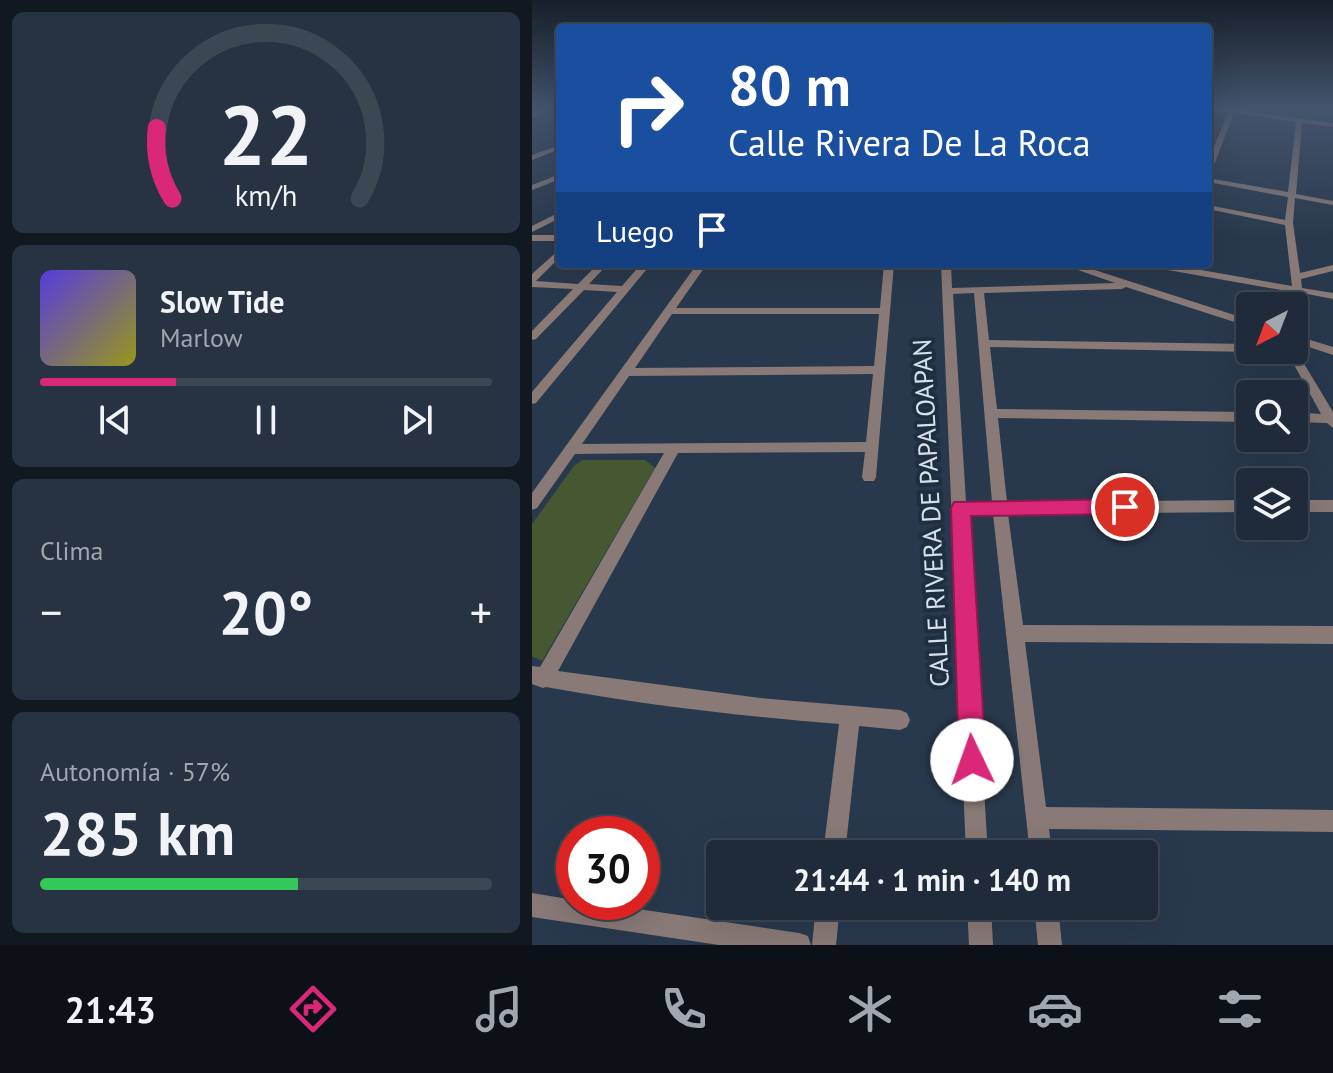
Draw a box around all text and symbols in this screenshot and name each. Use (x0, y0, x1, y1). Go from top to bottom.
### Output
text: 80 m (728, 49, 851, 121)
icon: right (596, 56, 700, 160)
text: 22 (219, 79, 313, 187)
text: Calle Rivera De La Roca (728, 119, 1091, 166)
text: km/h (235, 177, 297, 214)
icon: arrive (690, 208, 734, 252)
text: Luego (596, 211, 674, 250)
text: Slow Tide (160, 282, 285, 321)
north arrow (1236, 292, 1308, 364)
map controls (1236, 292, 1308, 540)
text: Marlow (160, 321, 243, 354)
street label: CALLE RIVERA DE PAPALOAPAN (905, 338, 956, 688)
button: search (1236, 380, 1308, 452)
icon: previous (93, 398, 137, 442)
icon: pause (244, 398, 288, 442)
icon: next (395, 398, 439, 442)
button: layers (1236, 468, 1308, 540)
pin (1091, 473, 1159, 541)
icon: arrive (1103, 485, 1147, 529)
text: Clima (40, 534, 103, 567)
text: 20° (219, 573, 313, 651)
text: − (40, 583, 62, 640)
text: + (470, 583, 492, 640)
position arrow (930, 718, 1014, 802)
text: Autonomía · 57% (40, 755, 230, 788)
text: 285 km (40, 794, 235, 872)
speed limit sign: 30 (556, 816, 660, 920)
text: 21:44 · 1 min · 140 m (793, 860, 1071, 899)
icon: directions (285, 981, 341, 1037)
icon: music (471, 981, 527, 1037)
icon: phone (656, 981, 712, 1037)
icon: climate (842, 981, 898, 1037)
icon: car (1027, 981, 1083, 1037)
icon: filters (1212, 981, 1268, 1037)
text: 21:43 (65, 986, 156, 1033)

